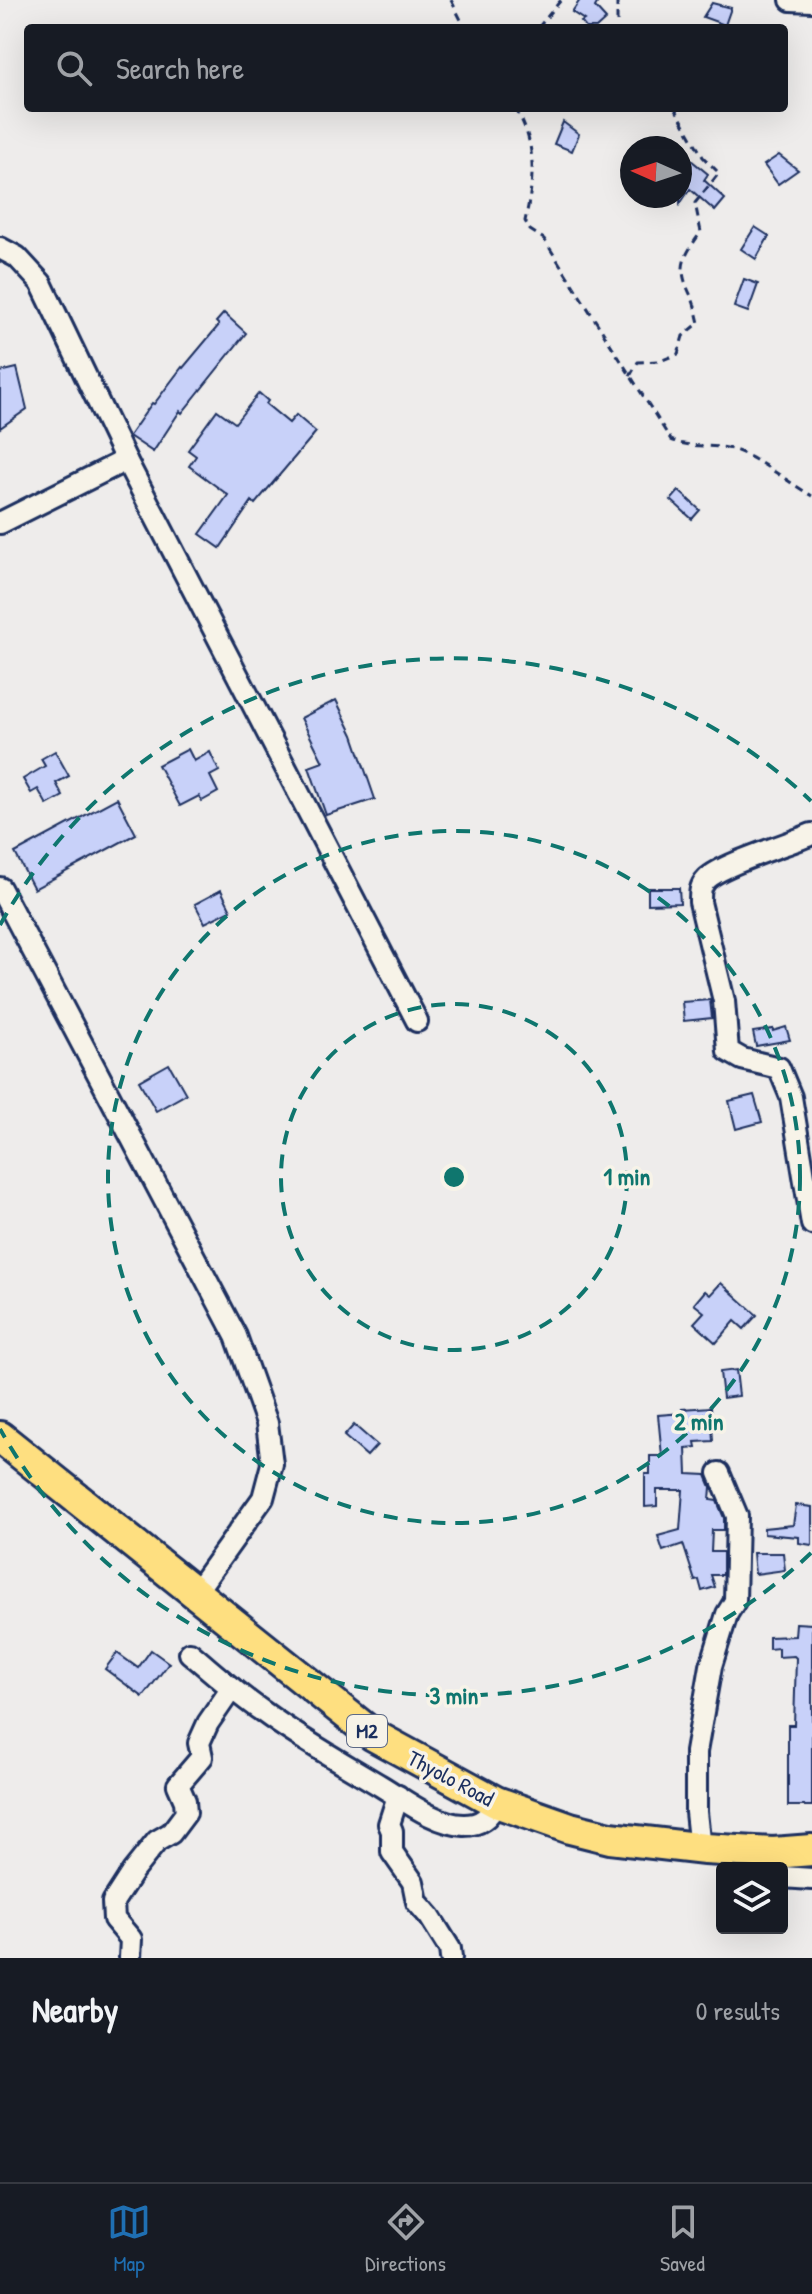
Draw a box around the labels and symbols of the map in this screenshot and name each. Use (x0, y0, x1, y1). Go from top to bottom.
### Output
north arrow (620, 136, 692, 208)
text: 1 min (604, 1160, 651, 1192)
centre of rings (440, 1163, 468, 1191)
text: 2 min (674, 1405, 724, 1437)
text: 3 min (430, 1679, 479, 1711)
road number: M2 (347, 1715, 387, 1747)
street label: Thyolo Road (403, 1743, 500, 1813)

